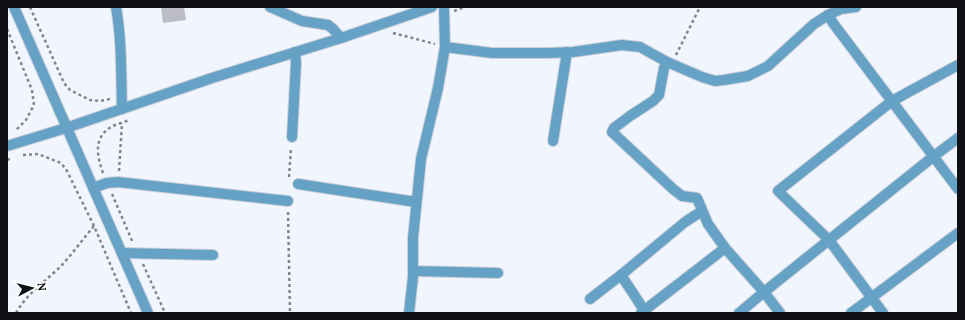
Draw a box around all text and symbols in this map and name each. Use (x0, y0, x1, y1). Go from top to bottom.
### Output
north arrow (12, 268, 52, 308)
text: N (34, 282, 49, 292)

